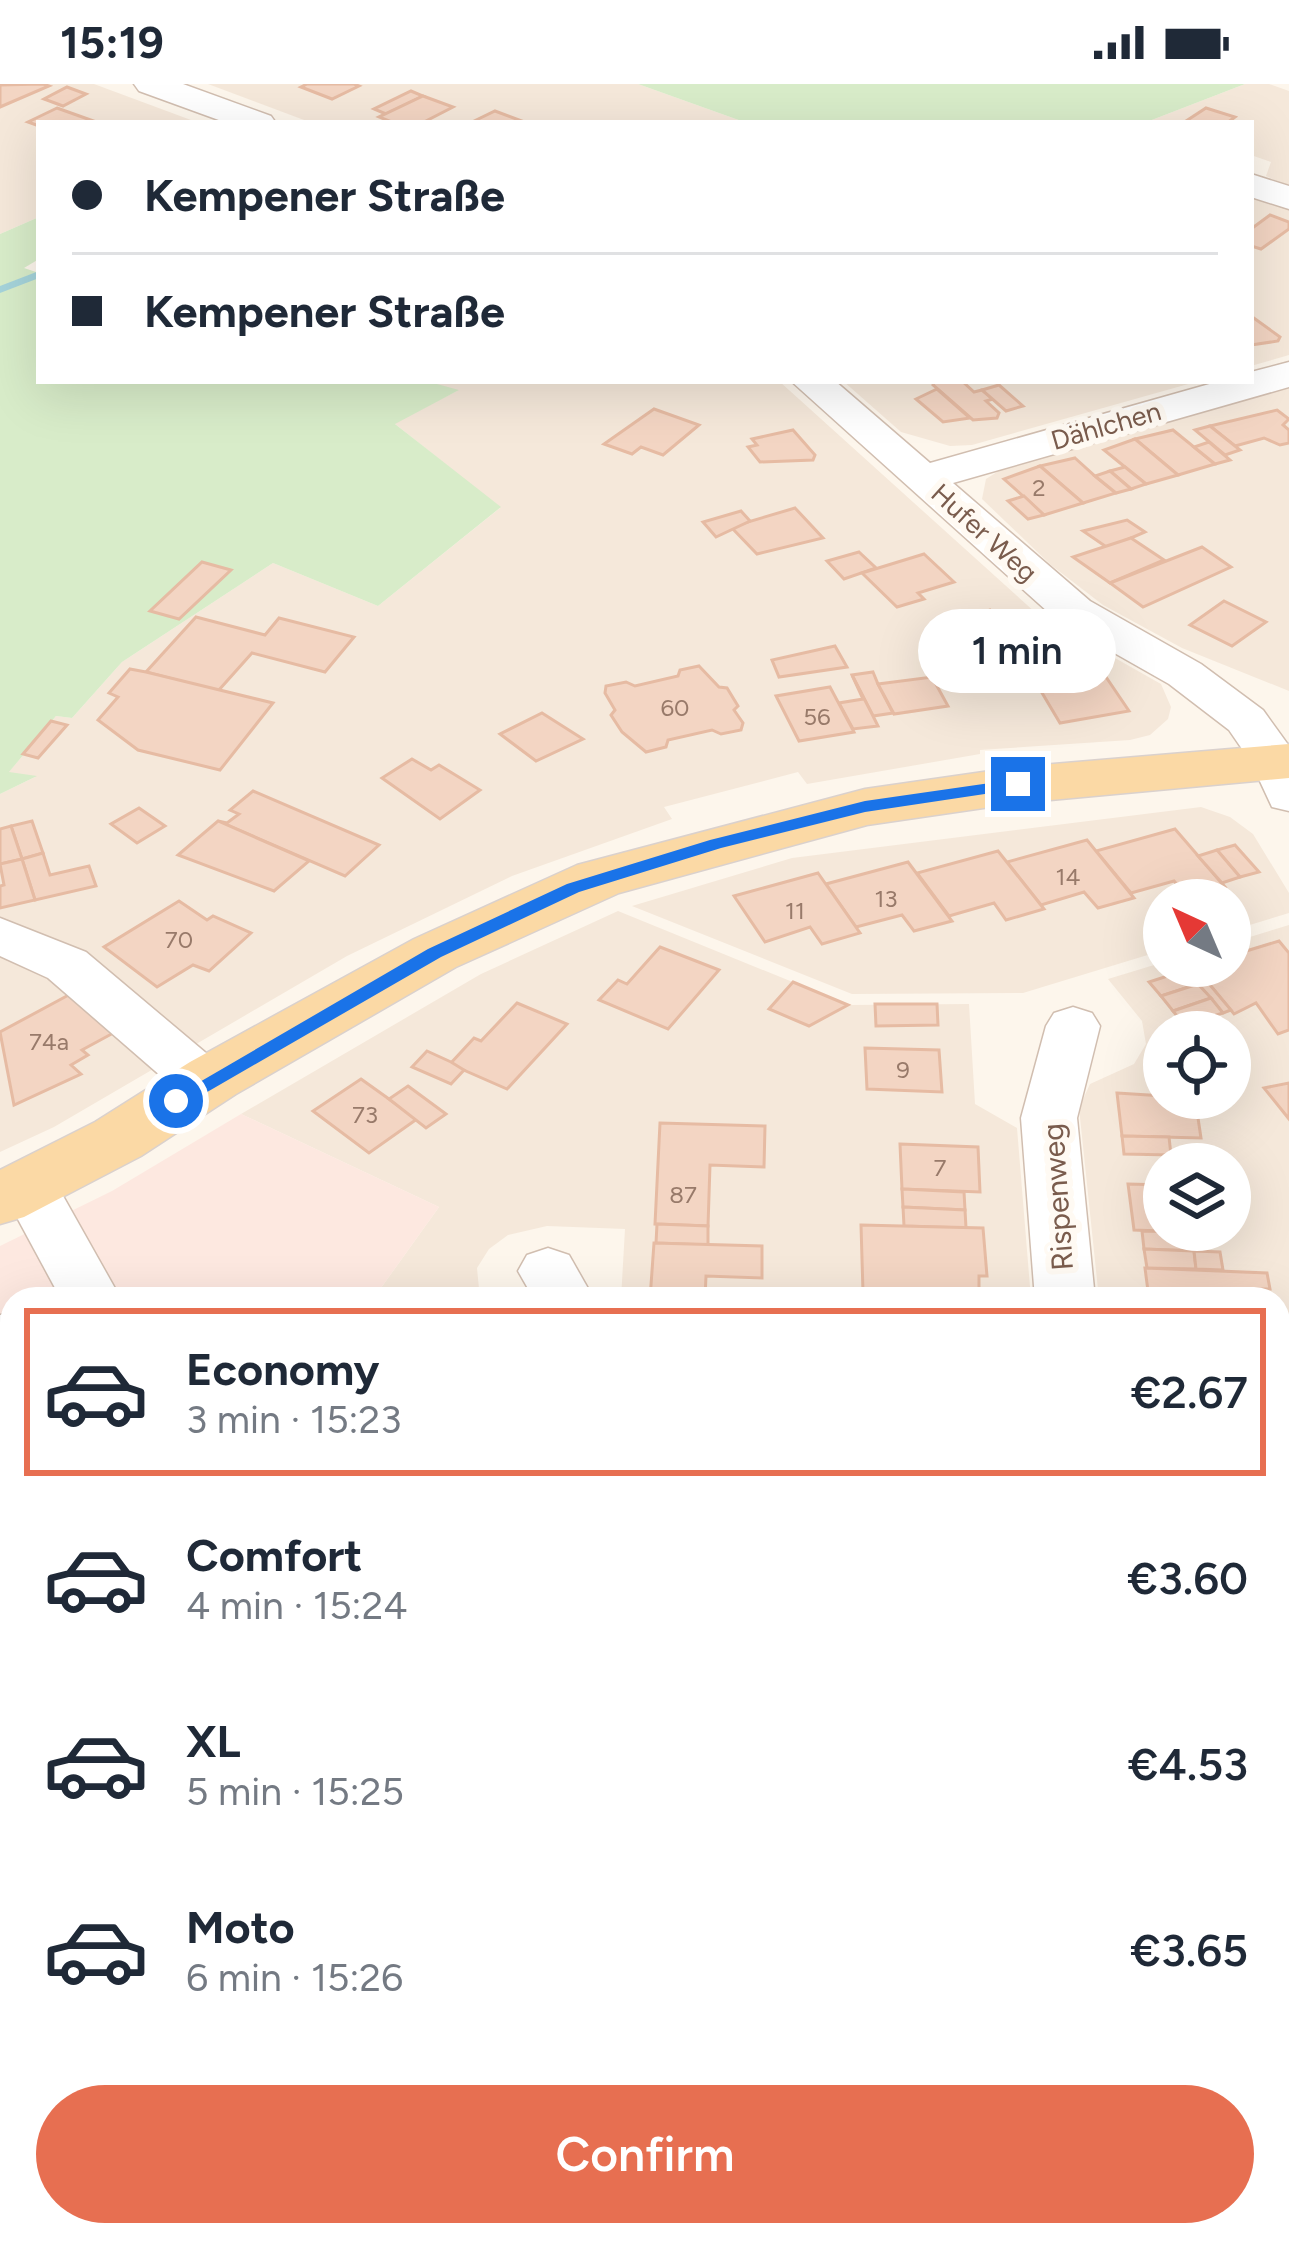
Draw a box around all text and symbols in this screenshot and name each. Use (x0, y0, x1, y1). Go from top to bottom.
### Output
text: 15:19 (60, 15, 164, 69)
text: Kempener Straße (144, 168, 505, 222)
text: Kempener Straße (144, 284, 505, 338)
street label: Dählchen (1047, 394, 1165, 457)
house number: 2 (1032, 473, 1046, 502)
street label: Hufer Weg (925, 476, 1044, 589)
callout: 1 min (919, 610, 1117, 694)
text: 1 min (971, 627, 1063, 674)
house number: 60 (661, 693, 689, 722)
house number: 56 (803, 702, 831, 731)
route end (991, 757, 1045, 811)
house number: 14 (1056, 862, 1080, 891)
north arrow (1143, 879, 1251, 987)
map controls (1143, 879, 1251, 1251)
house number: 13 (875, 884, 897, 913)
house number: 11 (785, 896, 805, 925)
house number: 70 (165, 925, 193, 954)
button: locate (1143, 1011, 1251, 1119)
house number: 74a (29, 1027, 69, 1056)
house number: 9 (896, 1055, 910, 1084)
route start (149, 1074, 203, 1128)
house number: 73 (352, 1100, 378, 1129)
street label: Rispenweg (1034, 1122, 1081, 1272)
button: layers (1143, 1143, 1251, 1251)
house number: 7 (934, 1153, 947, 1182)
house number: 87 (669, 1180, 697, 1209)
icon: car (42, 1338, 150, 1446)
text: Economy (186, 1342, 379, 1396)
text: €2.67 (1131, 1365, 1248, 1419)
text: 3 min · 15:23 (186, 1396, 401, 1443)
icon: car (42, 1524, 150, 1632)
text: Comfort (186, 1528, 362, 1582)
text: €3.60 (1127, 1551, 1248, 1605)
text: 4 min · 15:24 (186, 1582, 407, 1629)
icon: car (42, 1710, 150, 1818)
text: XL (186, 1714, 241, 1768)
text: €4.53 (1128, 1737, 1248, 1791)
text: 5 min · 15:25 (186, 1768, 404, 1815)
icon: car (42, 1896, 150, 2004)
text: Moto (186, 1900, 295, 1954)
text: €3.65 (1130, 1923, 1248, 1977)
text: 6 min · 15:26 (186, 1954, 403, 2001)
button: Confirm (36, 2085, 1254, 2223)

